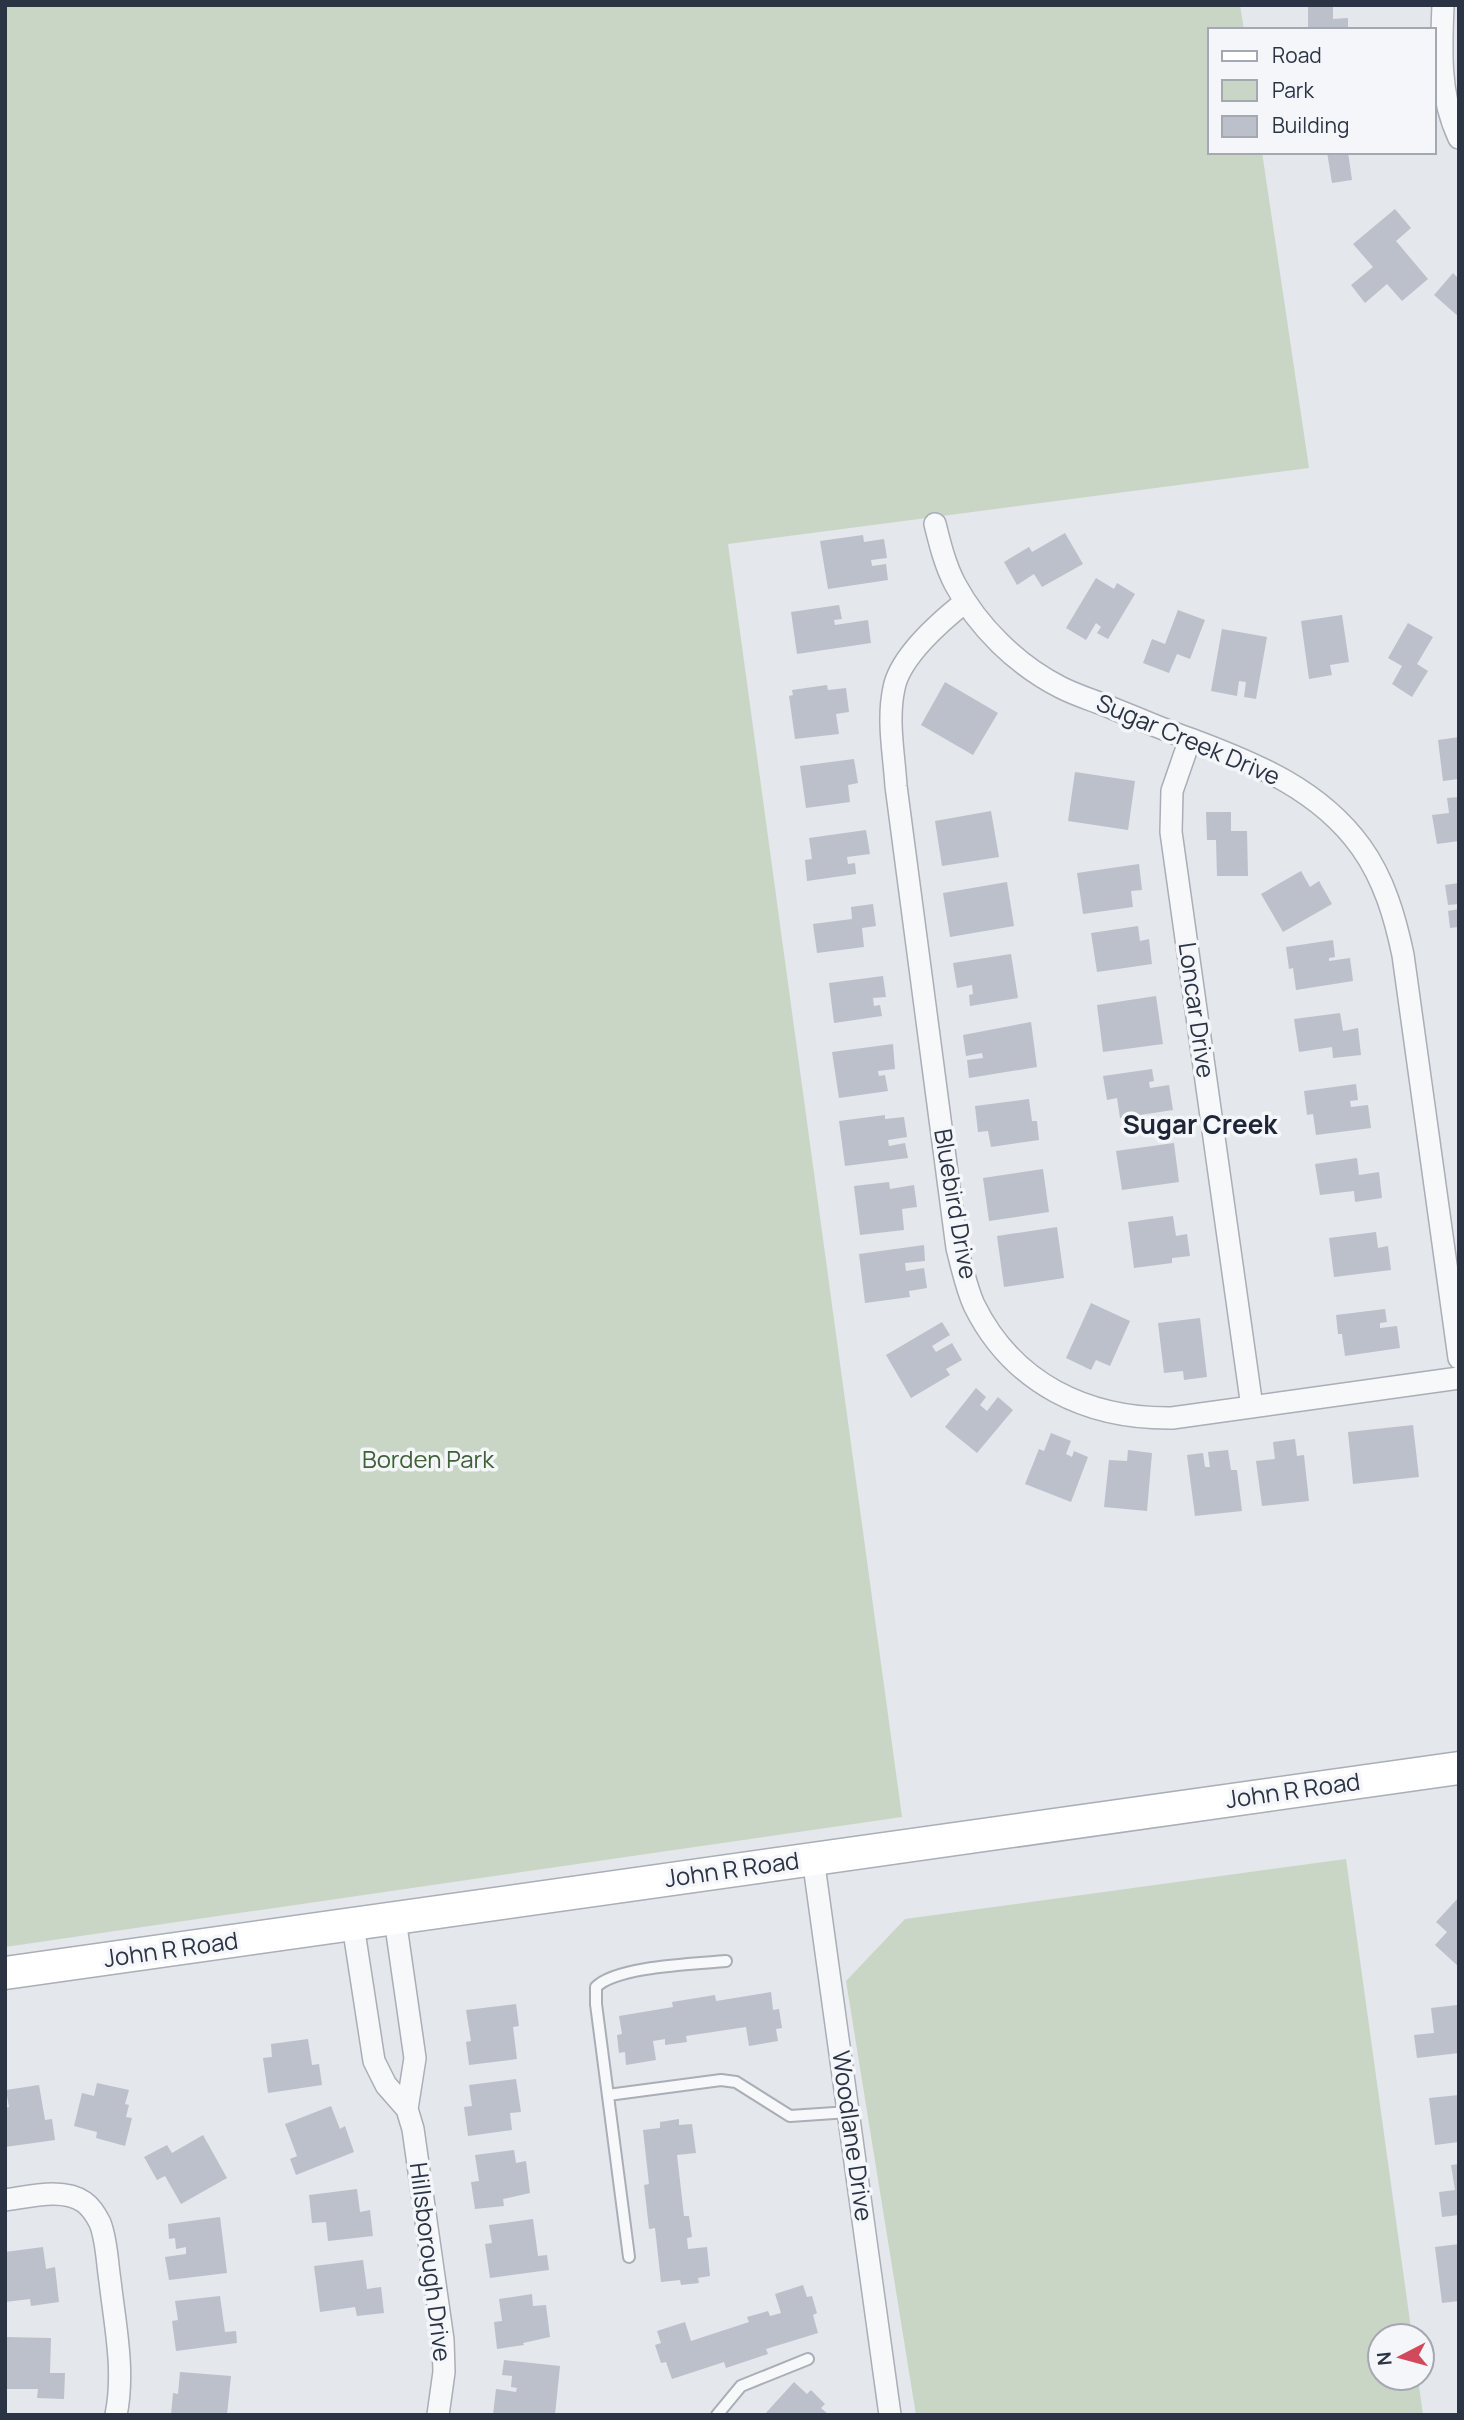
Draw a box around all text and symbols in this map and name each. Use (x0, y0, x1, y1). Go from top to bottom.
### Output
legend (1208, 28, 1436, 154)
text: Road (1272, 41, 1322, 69)
text: Park (1272, 76, 1314, 104)
text: Building (1272, 111, 1349, 139)
street label: Sugar Creek Drive (1092, 685, 1285, 792)
street label: Loncar Drive (1172, 940, 1223, 1080)
district label: Sugar Creek (1123, 1106, 1278, 1142)
street label: Bluebird Drive (927, 1126, 986, 1281)
park label: Borden Park (362, 1442, 495, 1475)
street label: John R Road (1223, 1764, 1362, 1815)
street label: John R Road (662, 1843, 801, 1894)
street label: John R Road (101, 1923, 240, 1974)
street label: Woodlane Drive (825, 2048, 882, 2223)
street label: Hillsborough Drive (403, 2160, 460, 2363)
north arrow (1366, 2322, 1436, 2392)
text: N (1370, 2351, 1398, 2367)

